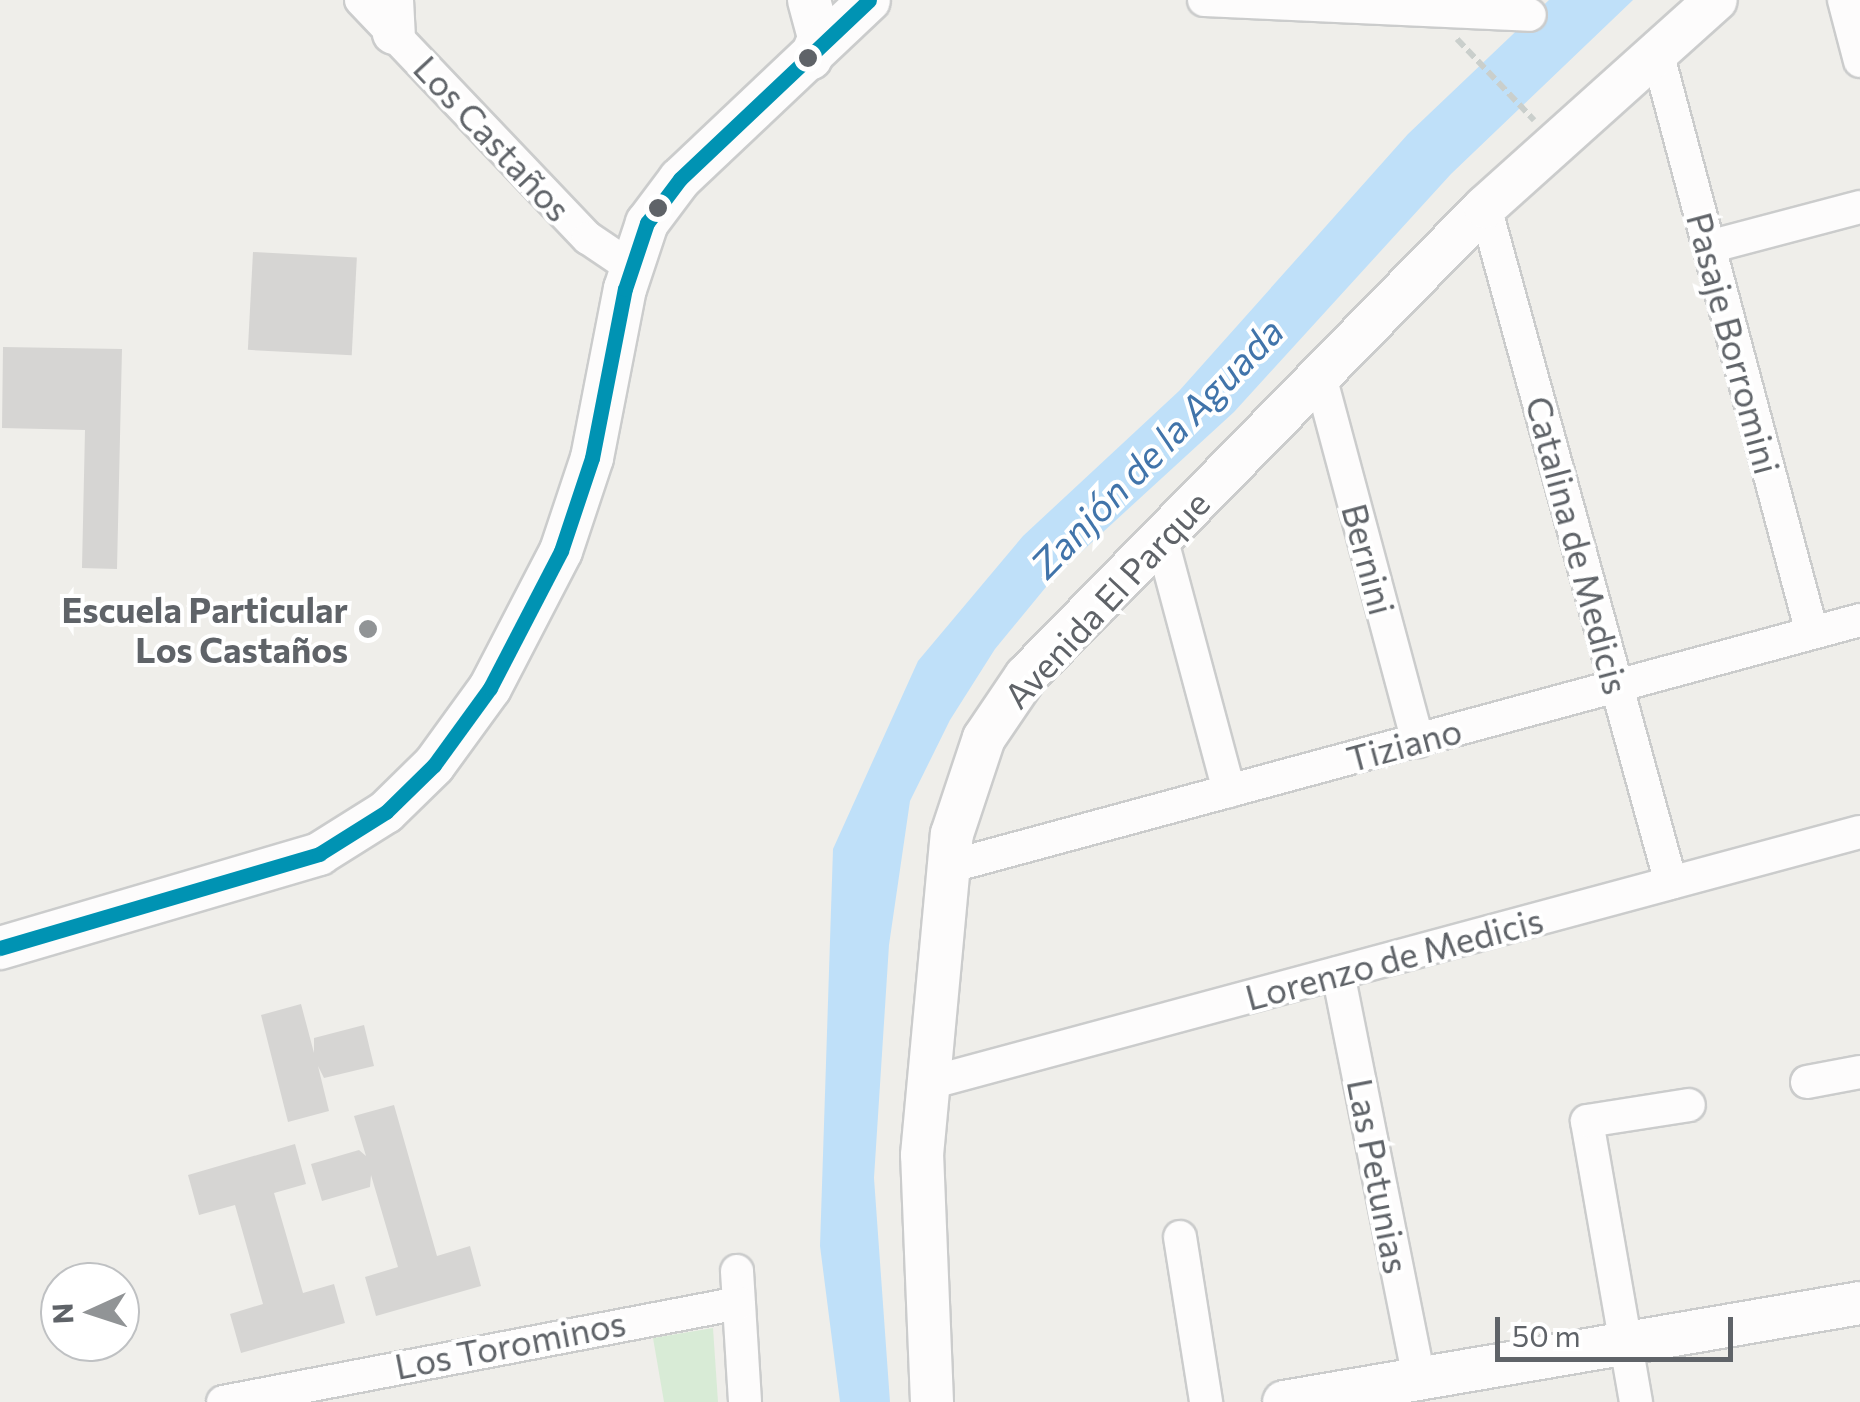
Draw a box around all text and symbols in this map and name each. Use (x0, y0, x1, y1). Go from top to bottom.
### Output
street label: Los Castaños (406, 47, 580, 229)
unlabelled marker (798, 48, 818, 68)
unlabelled marker (648, 198, 668, 218)
street label: Pasaje Borromini (1679, 208, 1789, 478)
water label: Zanjón de la Aguada (1020, 308, 1292, 586)
street label: Catalina de Medicis (1518, 392, 1638, 698)
street label: Avenida El Parque (995, 482, 1217, 716)
street label: Bernini (1334, 499, 1404, 619)
place label: Escuela Particular Los Castaños (62, 588, 348, 670)
marker: Escuela Particular Los Castaños (357, 618, 379, 640)
street label: Tiziano (1342, 709, 1466, 779)
street label: Lorenzo de Medicis (1241, 898, 1547, 1018)
street label: Las Petunias (1340, 1075, 1418, 1277)
north arrow (40, 1262, 140, 1362)
scale bar (1500, 1297, 1738, 1359)
street label: Los Torominos (391, 1301, 629, 1387)
text: N (45, 1302, 80, 1325)
text: 50 m (1512, 1316, 1581, 1353)

